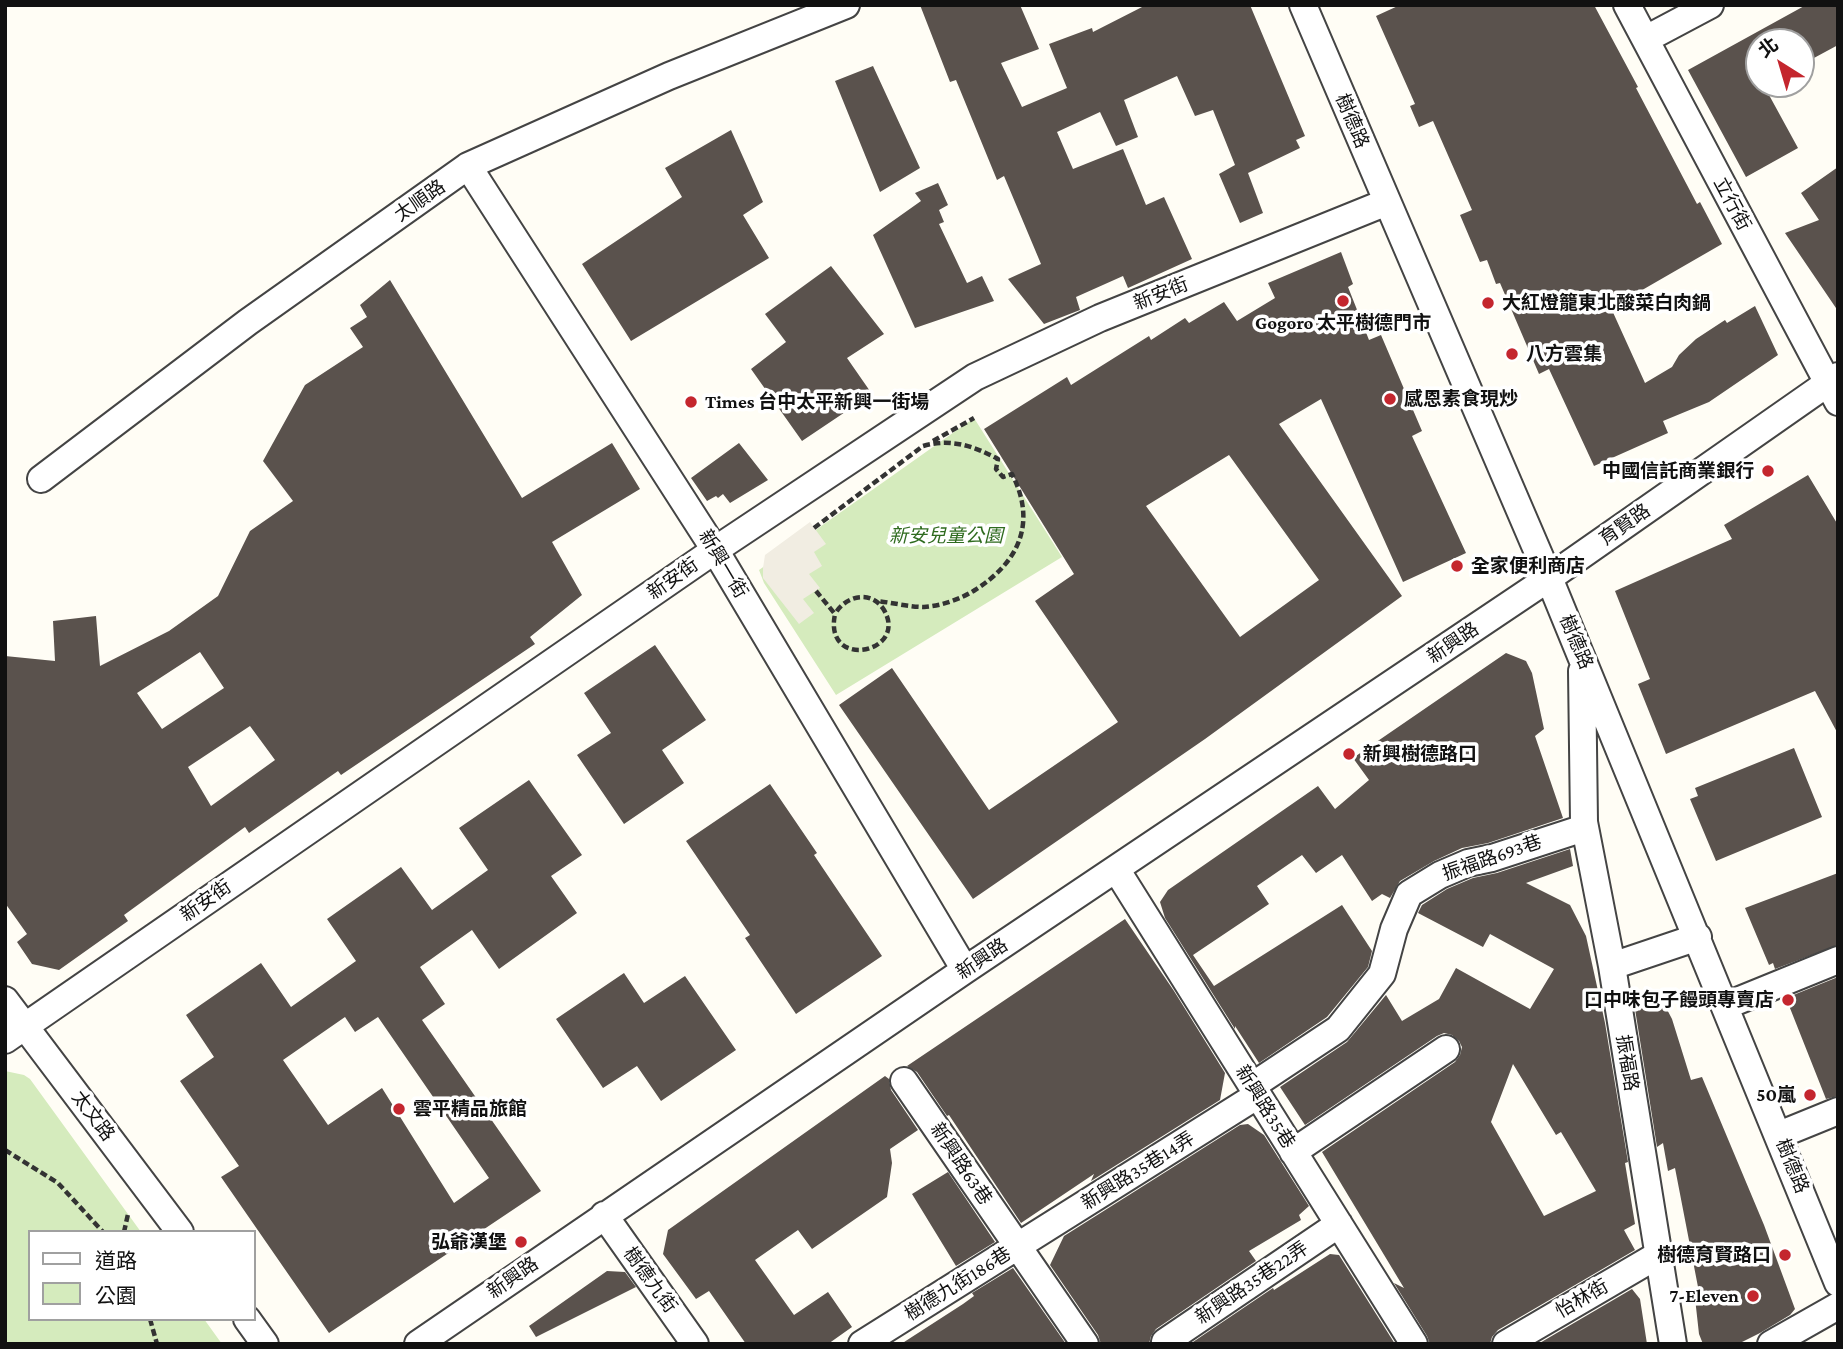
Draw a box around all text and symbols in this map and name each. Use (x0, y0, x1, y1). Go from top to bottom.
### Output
north arrow (1745, 28, 1815, 98)
text: 北 (1754, 33, 1782, 62)
street label: 樹德路 (1330, 90, 1374, 152)
street label: 立行街 (1709, 173, 1755, 235)
street label: 太順路 (390, 175, 450, 227)
street label: 新安街 (1130, 273, 1192, 315)
place label: 大紅燈籠東北酸菜白肉鍋 (1502, 292, 1711, 314)
marker: Gogoro 太平樹德門市 (1335, 293, 1351, 309)
marker: 大紅燈籠東北酸菜白肉鍋 (1480, 295, 1496, 311)
place label: Gogoro 太平樹德門市 (1255, 312, 1431, 334)
place label: 八方雲集 (1526, 343, 1602, 365)
marker: 八方雲集 (1504, 346, 1520, 362)
place label: 感恩素食現炒 (1404, 388, 1518, 410)
place label: Times 台中太平新興一街場 (705, 391, 929, 413)
marker: 感恩素食現炒 (1382, 391, 1398, 407)
marker: Times 台中太平新興一街場 (683, 394, 699, 410)
place label: 中國信託商業銀行 (1602, 460, 1754, 482)
marker: 中國信託商業銀行 (1760, 463, 1776, 479)
street label: 育賢路 (1595, 499, 1655, 551)
park label: 新安兒童公園 (889, 525, 1003, 547)
street label: 新興一街 (694, 526, 752, 602)
street label: 新安街 (643, 553, 703, 605)
place label: 全家便利商店 (1471, 555, 1585, 577)
marker: 全家便利商店 (1449, 558, 1465, 574)
street label: 樹德路 (1554, 611, 1598, 673)
street label: 新興路 (1423, 618, 1483, 668)
place label: 新興樹德路口 (1363, 743, 1477, 765)
marker: 新興樹德路口 (1341, 746, 1357, 762)
street label: 振福路693巷 (1439, 830, 1545, 886)
street label: 新安街 (176, 875, 236, 927)
street label: 新興路 (952, 934, 1012, 984)
place label: 口中味包子饅頭專賣店 (1584, 989, 1774, 1011)
marker: 口中味包子饅頭專賣店 (1780, 992, 1796, 1008)
street label: 振福路 (1611, 1033, 1643, 1093)
street label: 新興路35巷 (1230, 1061, 1300, 1153)
place label: 50嵐 (1756, 1084, 1796, 1106)
street label: 太文路 (67, 1086, 119, 1146)
marker: 50嵐 (1802, 1087, 1818, 1103)
place label: 雲平精品旅館 (413, 1098, 527, 1120)
marker: 雲平精品旅館 (391, 1101, 407, 1117)
street label: 新興路63巷 (925, 1119, 997, 1209)
street label: 新興路35巷14弄 (1077, 1127, 1199, 1215)
street label: 樹德路 (1771, 1135, 1813, 1197)
legend (28, 1230, 256, 1321)
place label: 弘爺漢堡 (431, 1231, 507, 1253)
marker: 弘爺漢堡 (513, 1234, 529, 1250)
street label: 新興路35巷22弄 (1191, 1237, 1313, 1329)
street label: 樹德九街186巷 (901, 1242, 1015, 1326)
street label: 樹德九街 (618, 1243, 682, 1317)
place label: 樹德育賢路口 (1657, 1244, 1771, 1266)
marker: 樹德育賢路口 (1777, 1247, 1793, 1263)
text: 道路 (95, 1249, 137, 1273)
street label: 新興路 (483, 1252, 543, 1304)
street label: 怡林街 (1552, 1275, 1612, 1323)
text: 公園 (95, 1284, 137, 1308)
place label: 7-Eleven (1669, 1285, 1739, 1307)
marker: 7-Eleven (1745, 1288, 1761, 1304)

